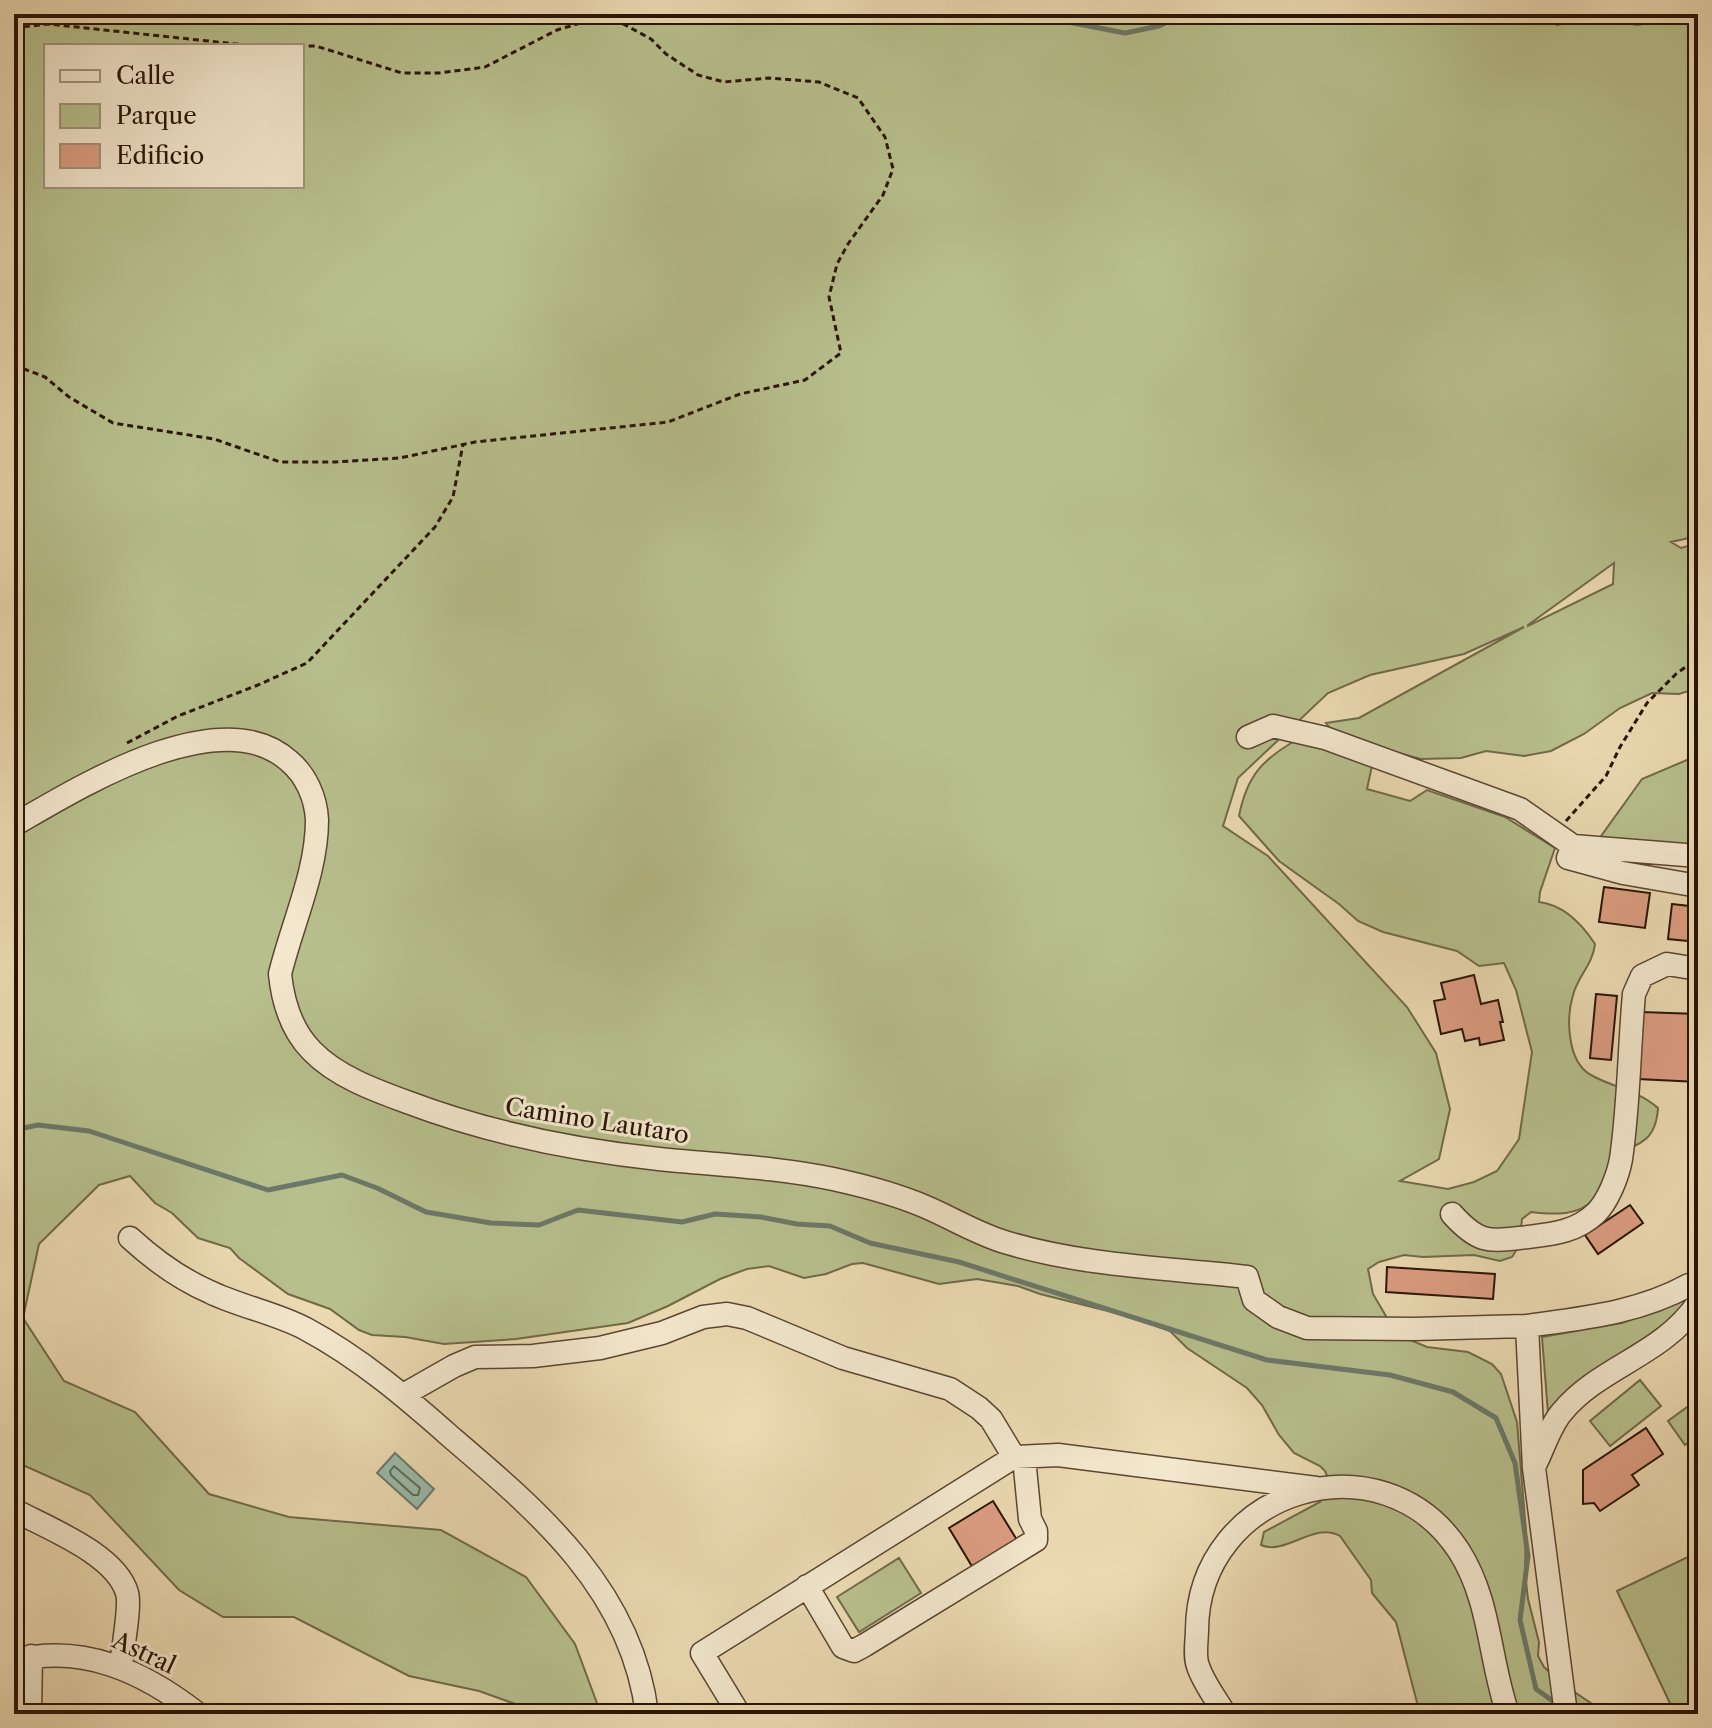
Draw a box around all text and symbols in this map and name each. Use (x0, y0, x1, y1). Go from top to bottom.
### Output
legend (44, 44, 304, 188)
text: Calle (116, 61, 175, 90)
text: Parque (116, 101, 197, 130)
text: Edificio (116, 141, 204, 170)
street label: Camino Lautaro (503, 1092, 691, 1149)
street label: Astral (107, 1625, 180, 1680)

